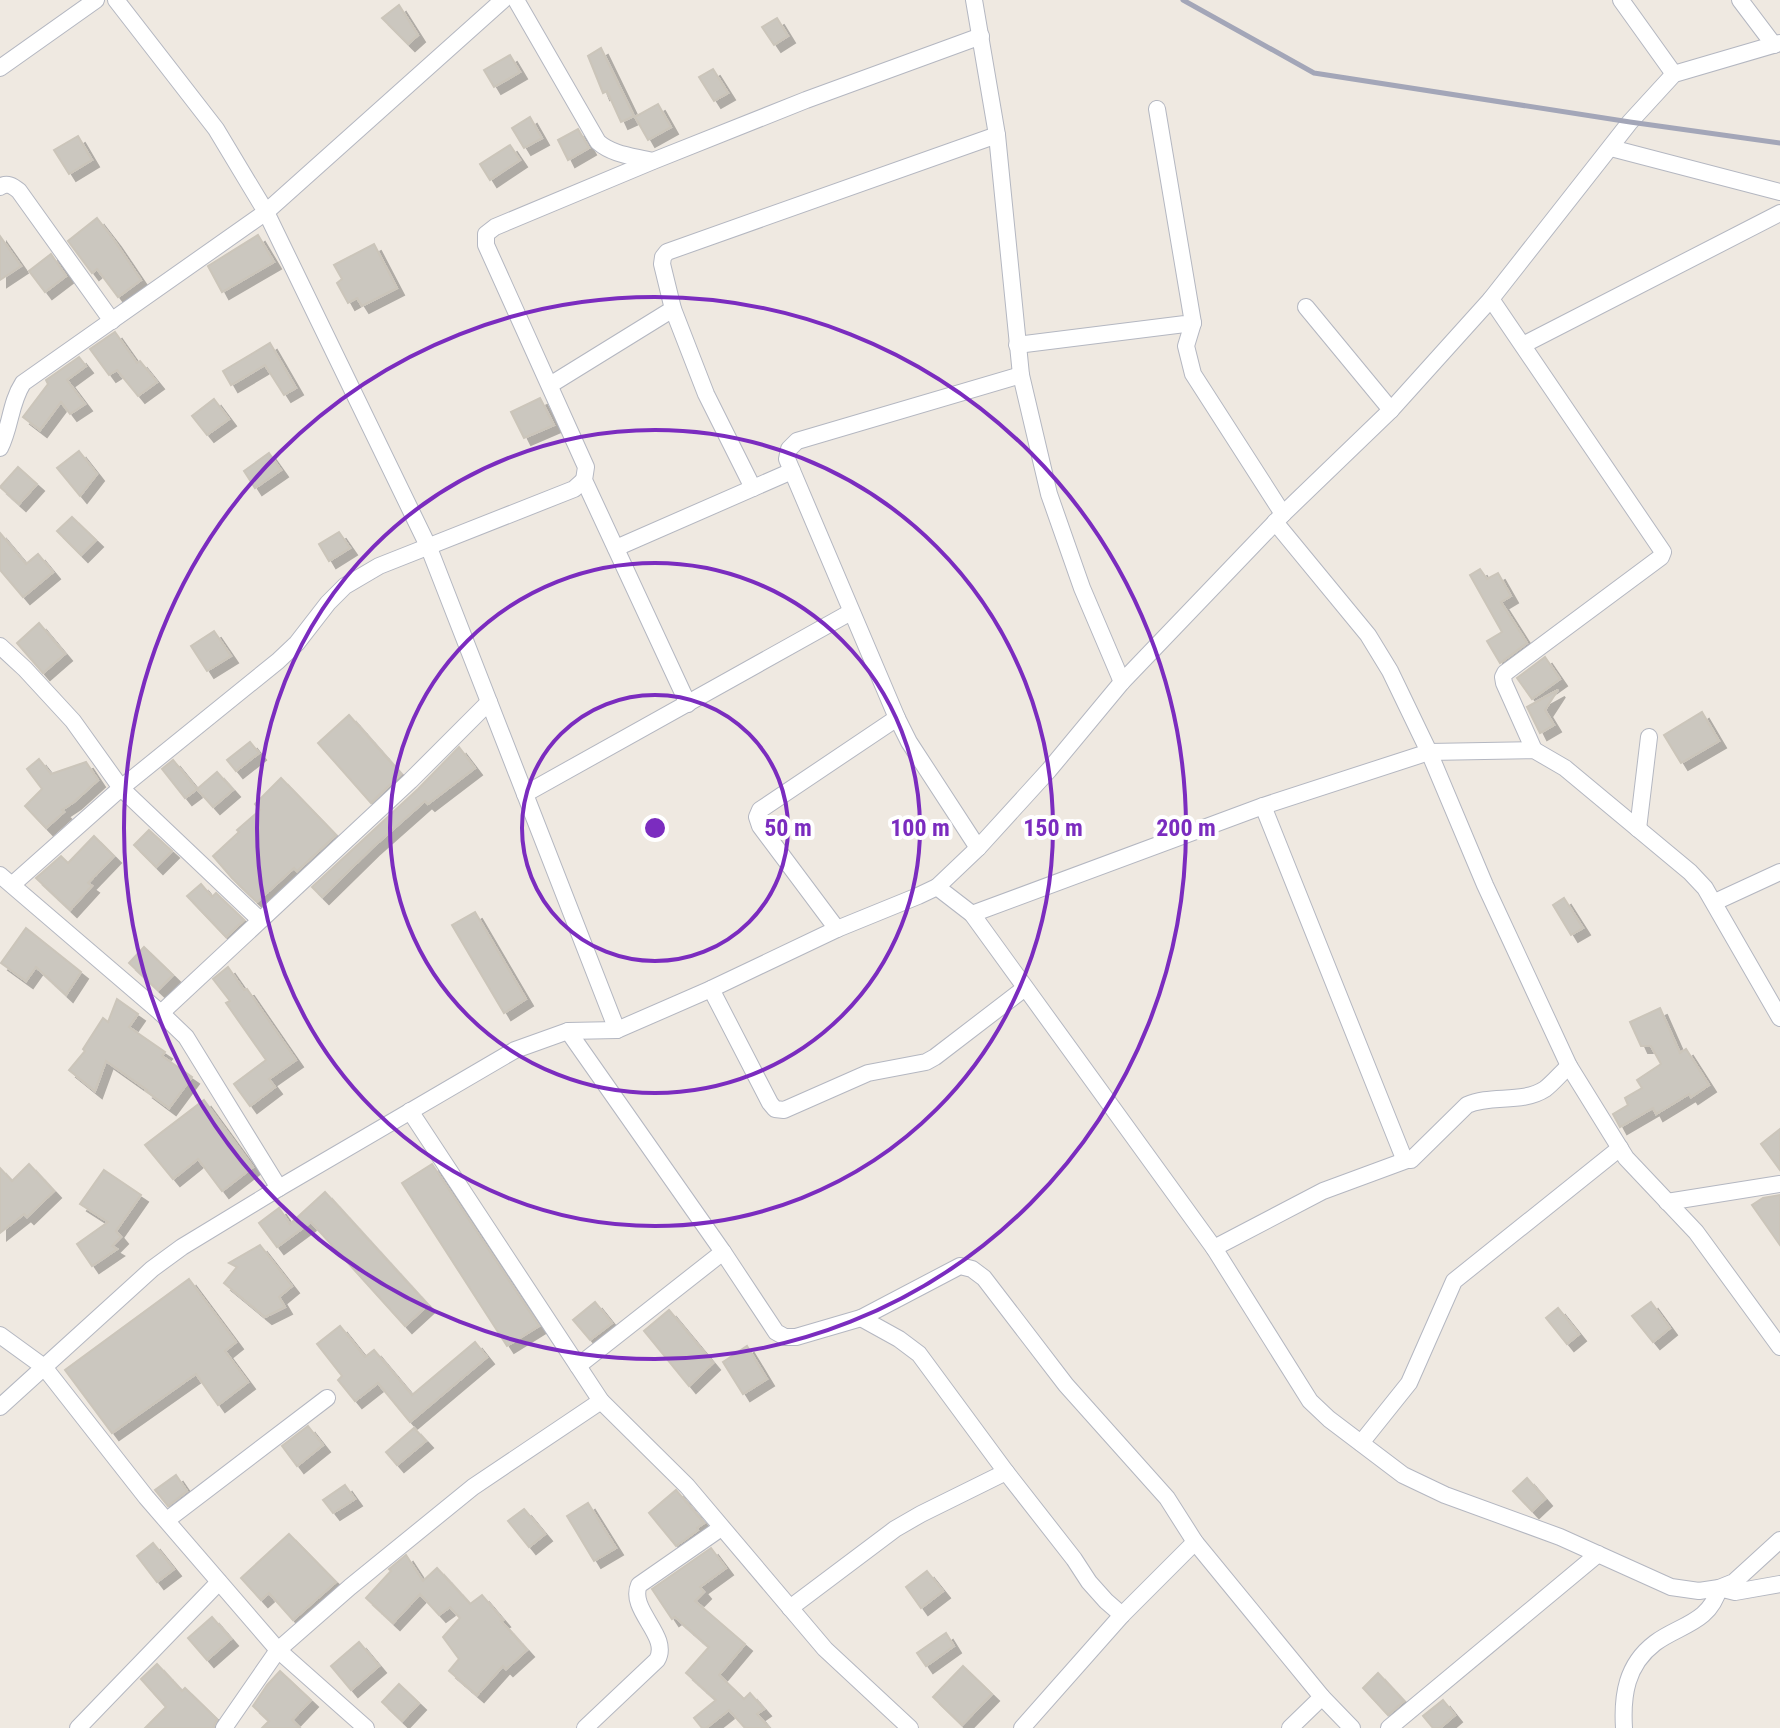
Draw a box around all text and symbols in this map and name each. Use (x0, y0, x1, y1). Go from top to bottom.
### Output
centre of rings (641, 814, 669, 842)
text: 50 m (764, 814, 812, 842)
text: 100 m (890, 814, 950, 842)
text: 150 m (1023, 814, 1083, 842)
text: 200 m (1156, 814, 1216, 842)

